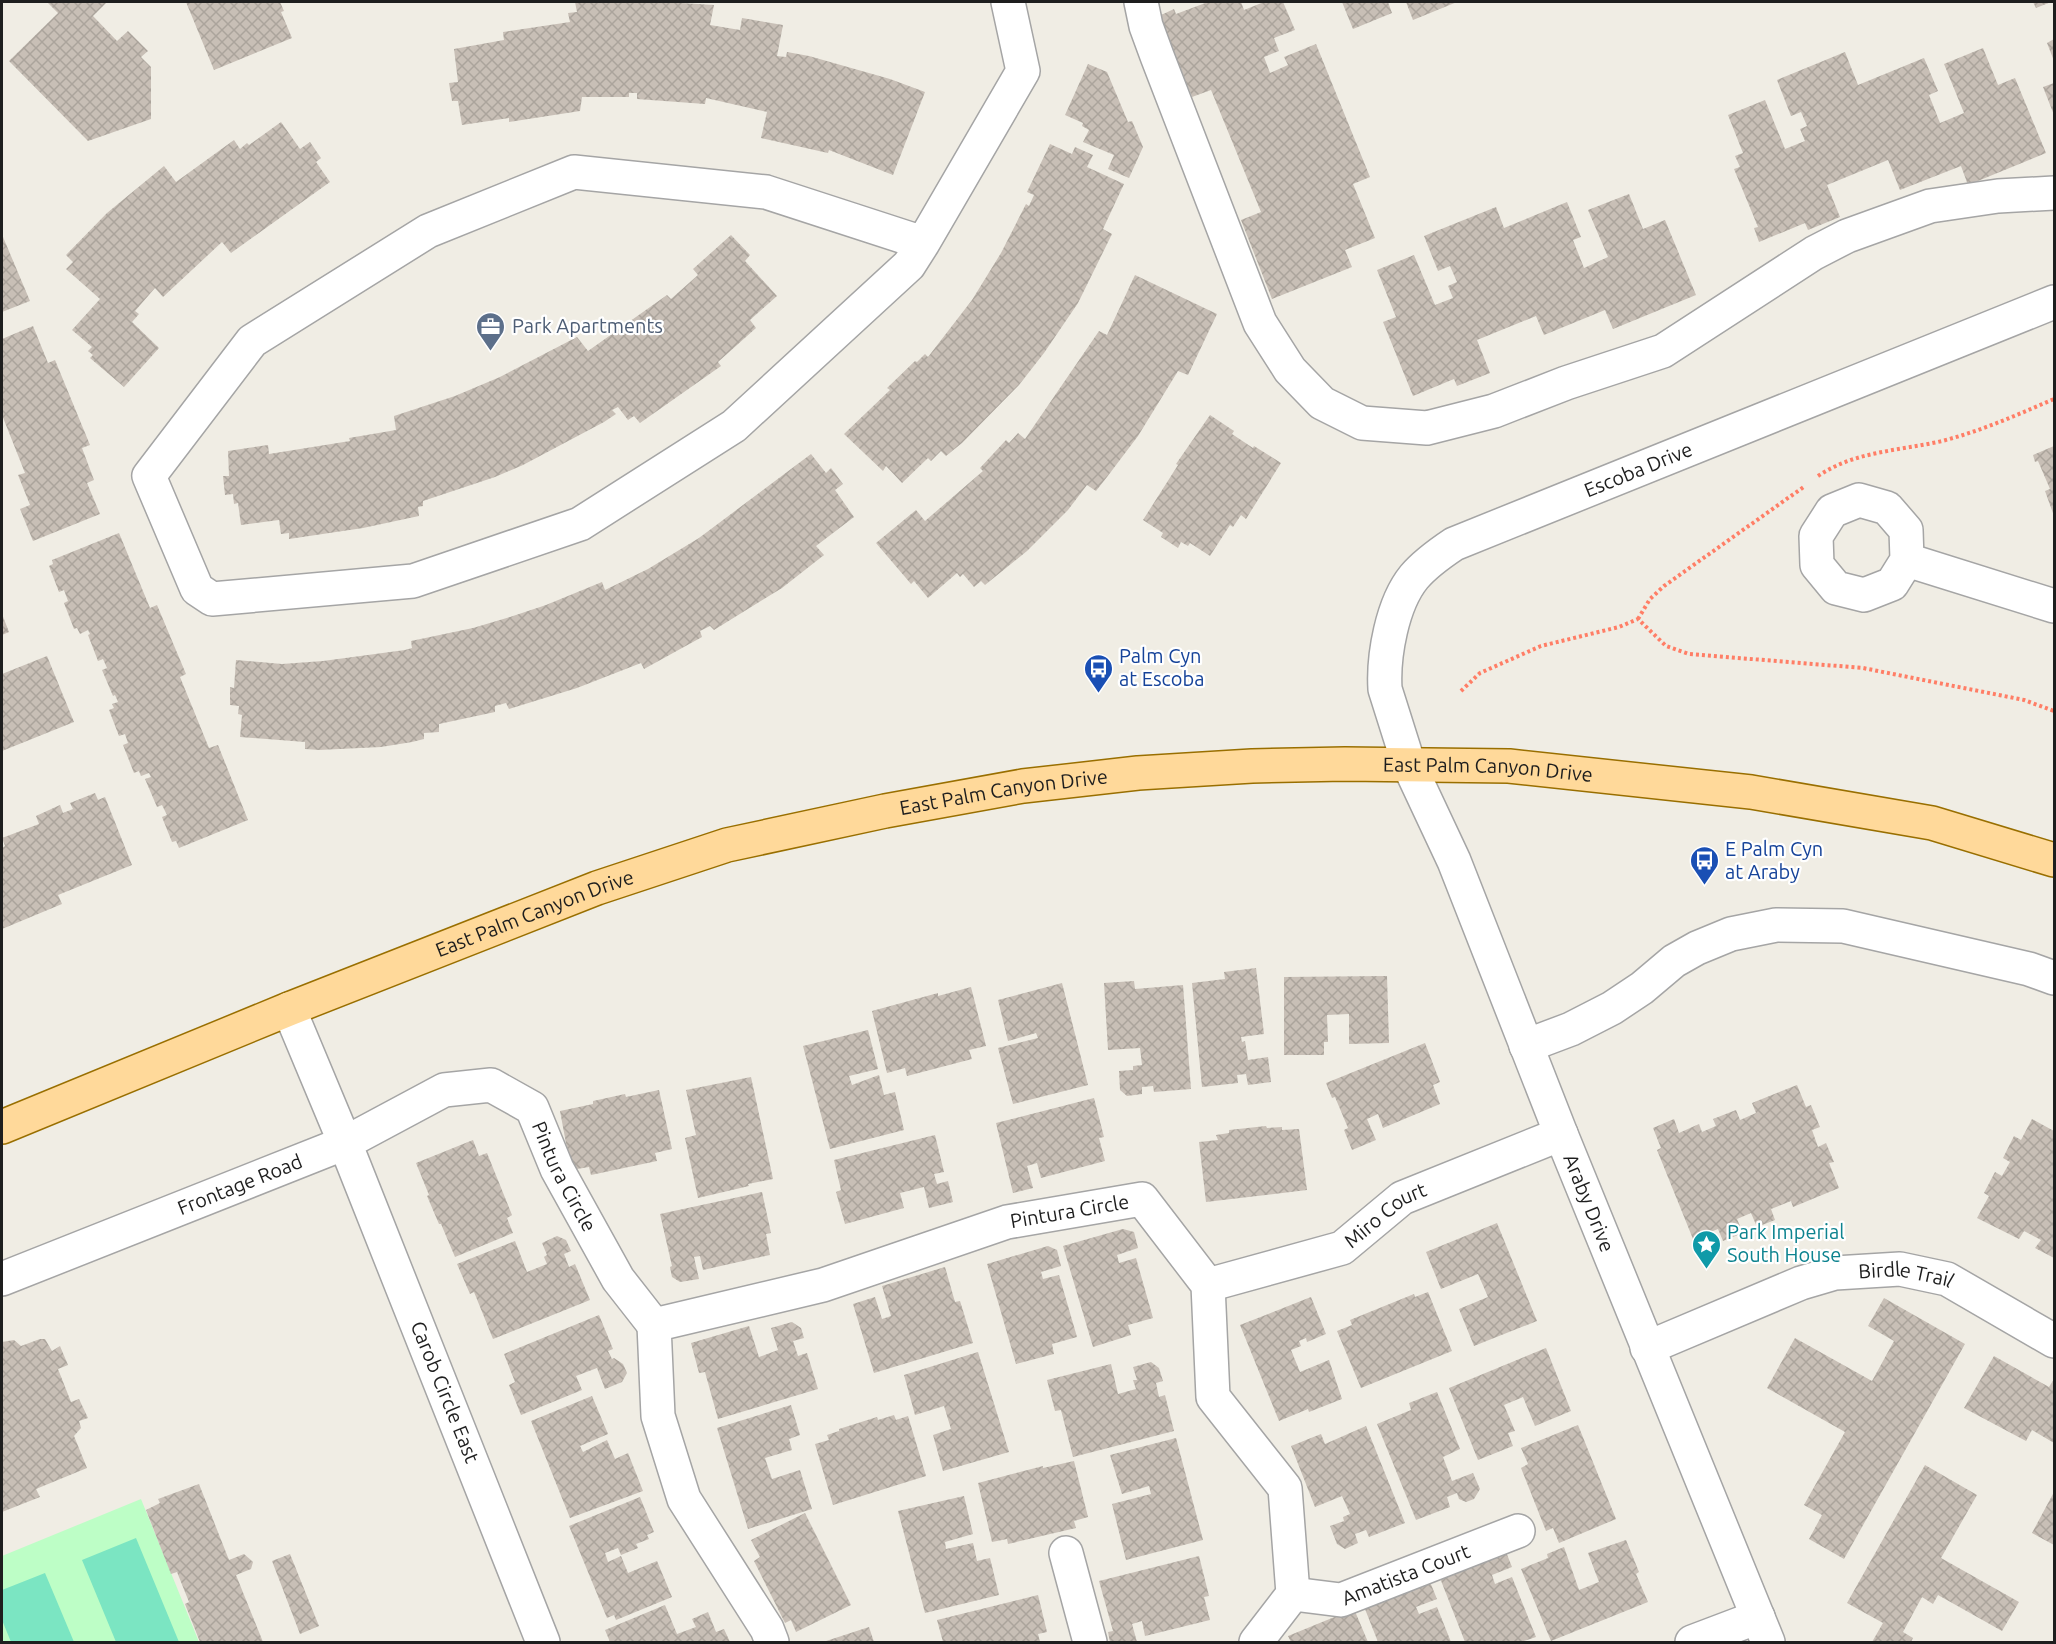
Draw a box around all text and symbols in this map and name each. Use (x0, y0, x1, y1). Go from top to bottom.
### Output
office icon: Park Apartments (475, 310, 507, 352)
place label: Park Apartments (512, 314, 663, 337)
street label: Escoba Drive (1581, 437, 1696, 501)
place label: Palm Cyn at Escoba (1119, 644, 1205, 690)
bus stop icon: Palm Cyn at Escoba (1082, 652, 1114, 694)
street label: East Palm Canyon Drive (1383, 752, 1594, 786)
street label: East Palm Canyon Drive (898, 765, 1109, 819)
place label: E Palm Cyn at Araby (1725, 837, 1823, 883)
bus stop icon: E Palm Cyn at Araby (1688, 844, 1720, 886)
street label: East Palm Canyon Drive (432, 865, 636, 961)
street label: Pintura Circle (528, 1118, 601, 1235)
street label: Frontage Road (174, 1149, 305, 1219)
street label: Araby Drive (1559, 1150, 1620, 1255)
street label: Miro Court (1339, 1177, 1430, 1252)
street label: Pintura Circle (1008, 1189, 1131, 1232)
place label: Park Imperial South House (1727, 1220, 1844, 1266)
place icon: Park Imperial South House (1690, 1228, 1722, 1270)
street label: Birdle Trail (1858, 1257, 1958, 1292)
street label: Carob Circle East (407, 1318, 484, 1466)
street label: Amatista Court (1338, 1539, 1473, 1610)

